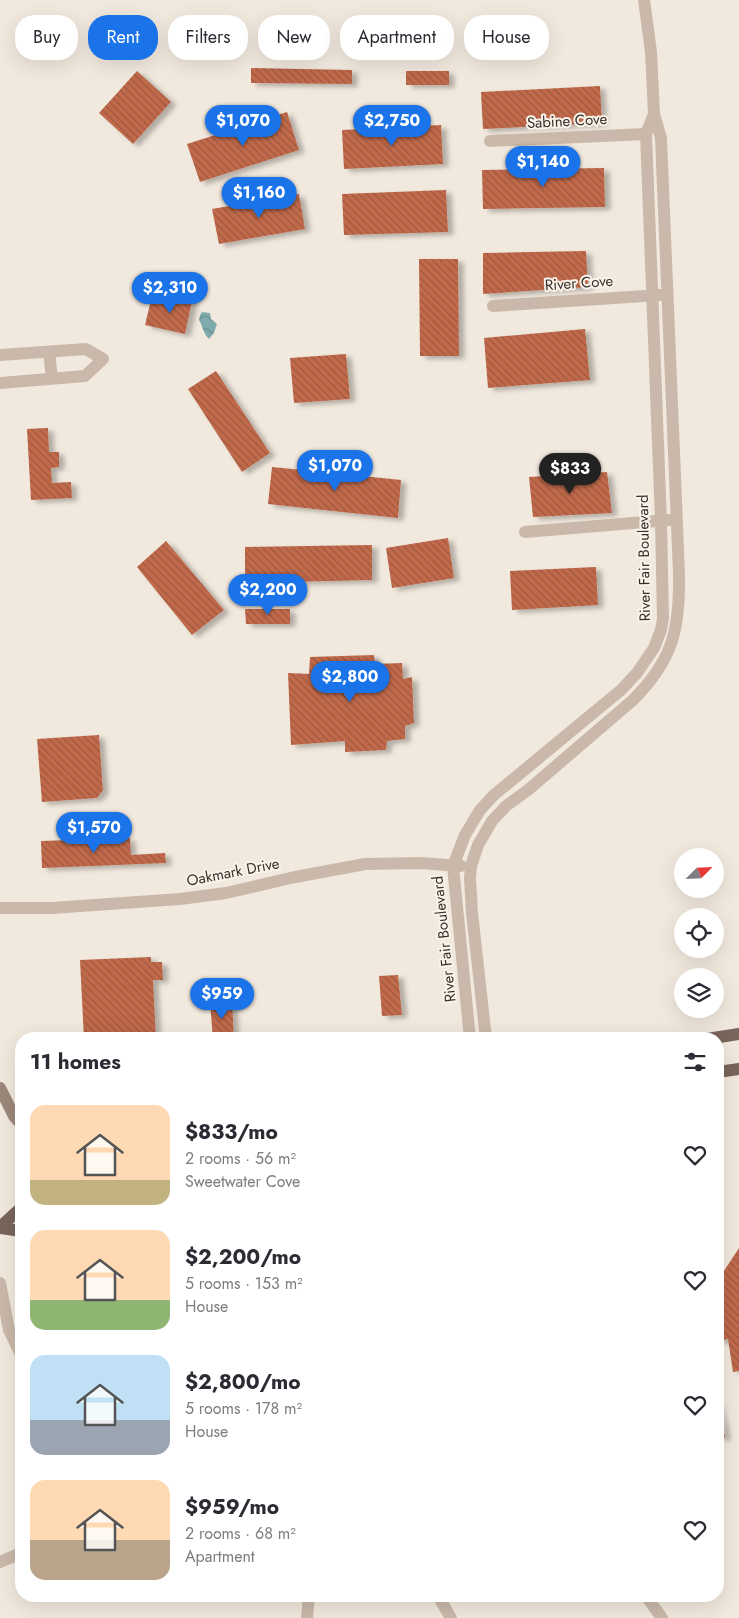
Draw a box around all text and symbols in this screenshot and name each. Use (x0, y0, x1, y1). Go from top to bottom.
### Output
chip: Buy (15, 15, 78, 60)
chip: Rent (88, 15, 158, 60)
chip: Filters (168, 15, 248, 60)
chip: New (258, 15, 330, 60)
chip: Apartment (340, 15, 454, 60)
chip: House (464, 15, 549, 60)
pin: $1,070 (202, 104, 284, 147)
pin: $2,750 (351, 104, 433, 147)
street label: Sabine Cove (526, 108, 608, 134)
text: $1,070 (216, 109, 270, 132)
text: $2,750 (364, 109, 420, 132)
pin: $1,140 (502, 146, 584, 188)
text: $1,140 (516, 150, 570, 173)
pin: $1,160 (218, 176, 300, 219)
text: $1,160 (233, 181, 285, 204)
street label: River Cove (544, 270, 614, 296)
pin: $2,310 (129, 272, 211, 314)
text: $2,310 (143, 276, 197, 299)
pin: $1,070 (294, 450, 376, 492)
pin: $833 (540, 452, 600, 495)
text: $1,070 (308, 454, 362, 477)
text: $833 (550, 457, 590, 480)
street label: River Fair Boulevard (632, 494, 656, 622)
pin: $2,200 (227, 574, 309, 616)
text: $2,200 (239, 578, 297, 601)
pin: $2,800 (309, 660, 391, 703)
text: $2,800 (322, 665, 378, 688)
pin: $1,570 (53, 812, 135, 854)
text: $1,570 (67, 816, 121, 839)
north arrow (674, 848, 724, 898)
map controls (674, 848, 724, 1018)
street label: Oakmark Drive (185, 852, 282, 892)
street label: River Fair Boulevard (426, 875, 462, 1003)
button: locate (674, 908, 724, 958)
button: layers (674, 968, 724, 1018)
pin: $959 (192, 978, 252, 1020)
text: $959 (201, 982, 243, 1005)
text: 11 homes (30, 1047, 121, 1077)
icon: filters (681, 1048, 709, 1076)
text: $833/mo (185, 1117, 278, 1147)
icon: home (70, 1125, 130, 1185)
icon: heart (681, 1141, 709, 1169)
text: 2 rooms · 56 m² (185, 1147, 296, 1170)
text: Sweetwater Cove (185, 1170, 300, 1193)
text: $2,200/mo (185, 1242, 301, 1272)
icon: home (70, 1250, 130, 1310)
icon: heart (681, 1266, 709, 1294)
text: 5 rooms · 153 m² (185, 1272, 303, 1295)
text: House (185, 1295, 228, 1318)
text: $2,800/mo (185, 1367, 301, 1397)
icon: home (70, 1375, 130, 1435)
icon: heart (681, 1391, 709, 1419)
text: 5 rooms · 178 m² (185, 1397, 302, 1420)
text: House (185, 1420, 228, 1443)
text: $959/mo (185, 1492, 279, 1522)
icon: home (70, 1500, 130, 1560)
icon: heart (681, 1516, 709, 1544)
text: 2 rooms · 68 m² (185, 1522, 296, 1545)
text: Apartment (185, 1545, 255, 1568)

